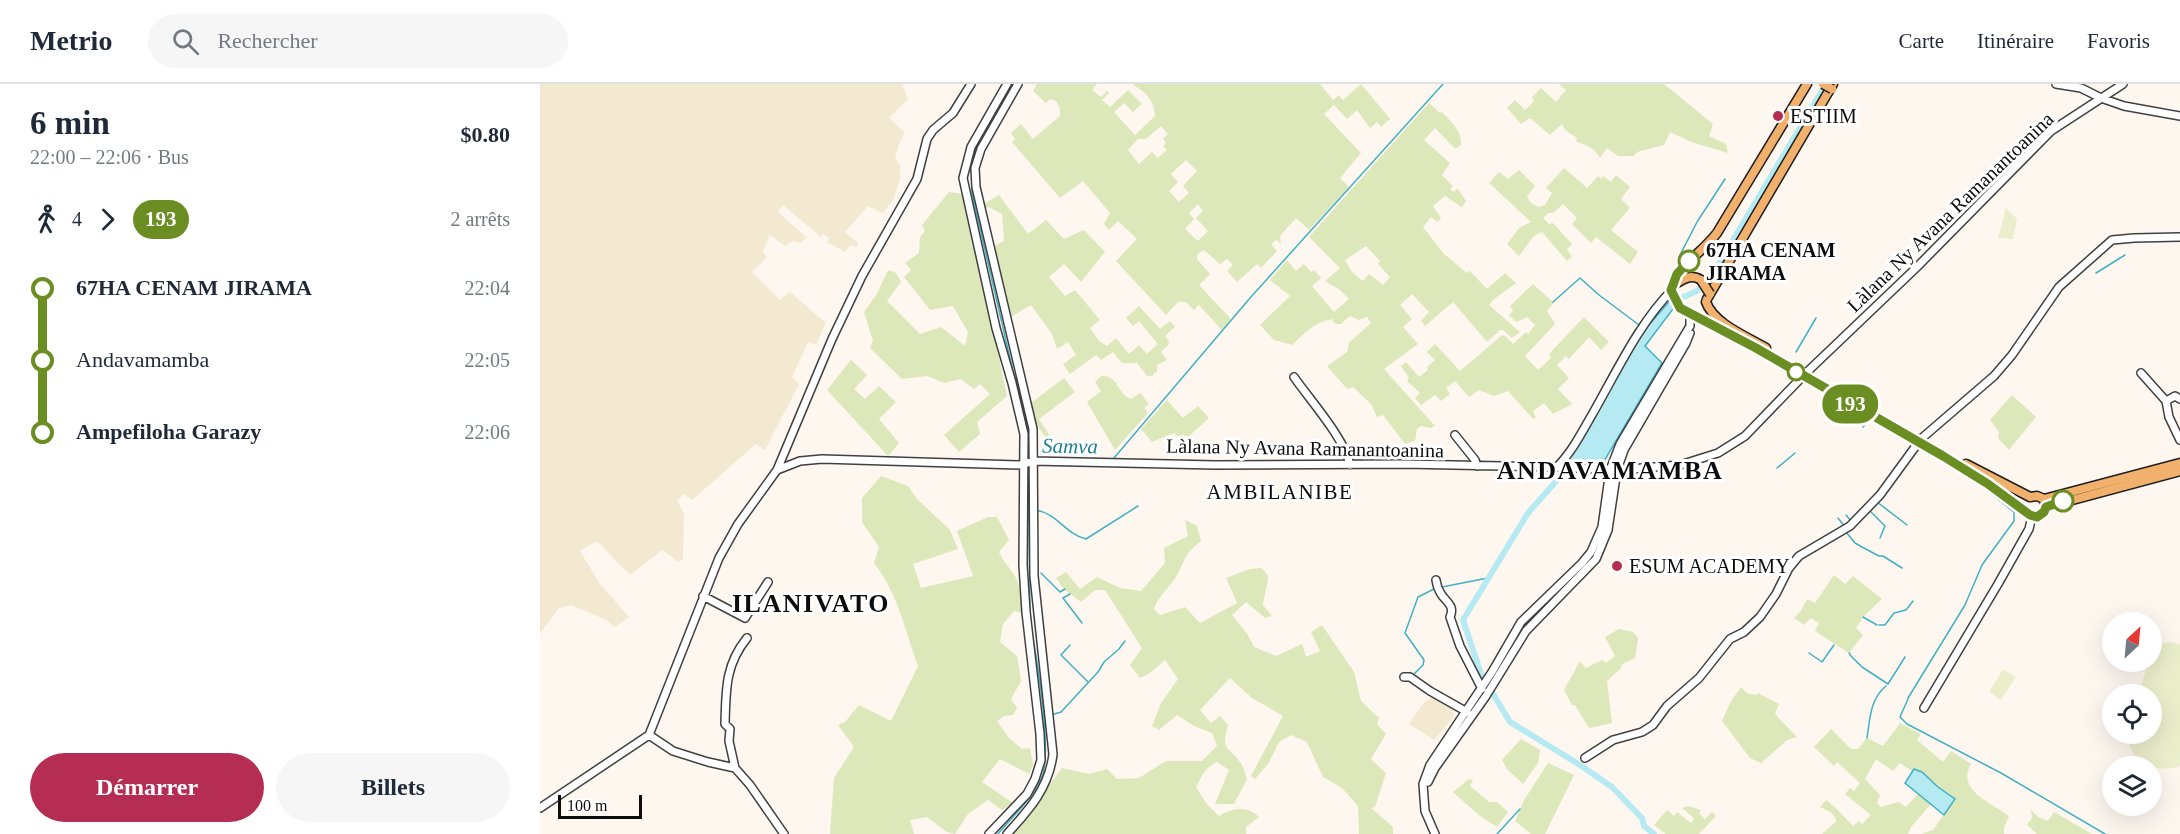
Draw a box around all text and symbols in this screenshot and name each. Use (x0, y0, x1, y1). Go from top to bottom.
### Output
search box (148, 14, 568, 68)
text: Metrio (30, 25, 112, 56)
icon: search (169, 25, 202, 58)
text: Rechercher (217, 28, 318, 53)
text: Carte (1899, 29, 1944, 53)
text: Itinéraire (1977, 29, 2054, 53)
text: Favoris (2087, 29, 2150, 53)
text: 6 min (30, 105, 110, 141)
place label: ESTIIM (1790, 105, 1857, 127)
street label: Làlana Ny Avana Ramanantoanina (1842, 107, 2058, 317)
marker: ESTIIM (1771, 109, 1785, 123)
text: $0.80 (461, 122, 510, 147)
text: 22:00 – 22:06 · Bus (30, 146, 189, 168)
icon: walk (30, 203, 63, 236)
icon: forward (91, 203, 124, 236)
text: 193 (145, 207, 177, 231)
text: 4 (72, 208, 82, 230)
text: 2 arrêts (451, 208, 510, 230)
place label: 67HA CENAM JIRAMA (1706, 239, 1836, 284)
marker: 67HA CENAM JIRAMA (1678, 250, 1700, 272)
text: 67HA CENAM JIRAMA (76, 275, 312, 300)
text: 22:04 (464, 277, 510, 299)
text: Andavamamba (76, 347, 209, 372)
text: 22:05 (464, 349, 510, 371)
unlabelled marker (1787, 363, 1805, 381)
line badge: 193 (1816, 384, 1884, 424)
text: 193 (1834, 392, 1866, 416)
text: Ampefiloha Garazy (76, 419, 261, 444)
text: 22:06 (464, 421, 510, 443)
water label: Samva (1042, 434, 1098, 458)
street label: Làlana Ny Avana Ramanantoanina (1166, 435, 1444, 462)
district label: ANDAVAMAMBA (1497, 456, 1723, 485)
district label: AMBILANIBE (1207, 480, 1353, 504)
unlabelled marker (2052, 490, 2074, 512)
place label: ESUM ACADEMY (1629, 555, 1790, 577)
marker: ESUM ACADEMY (1610, 559, 1624, 573)
district label: ILANIVATO (732, 589, 890, 618)
north arrow (2102, 612, 2162, 672)
map controls (2102, 612, 2162, 816)
button: locate (2102, 684, 2162, 744)
button: Démarrer (30, 753, 264, 822)
button: Billets (276, 753, 510, 822)
button: layers (2102, 756, 2162, 816)
scale bar (558, 792, 642, 820)
text: 100 m (567, 797, 607, 814)

